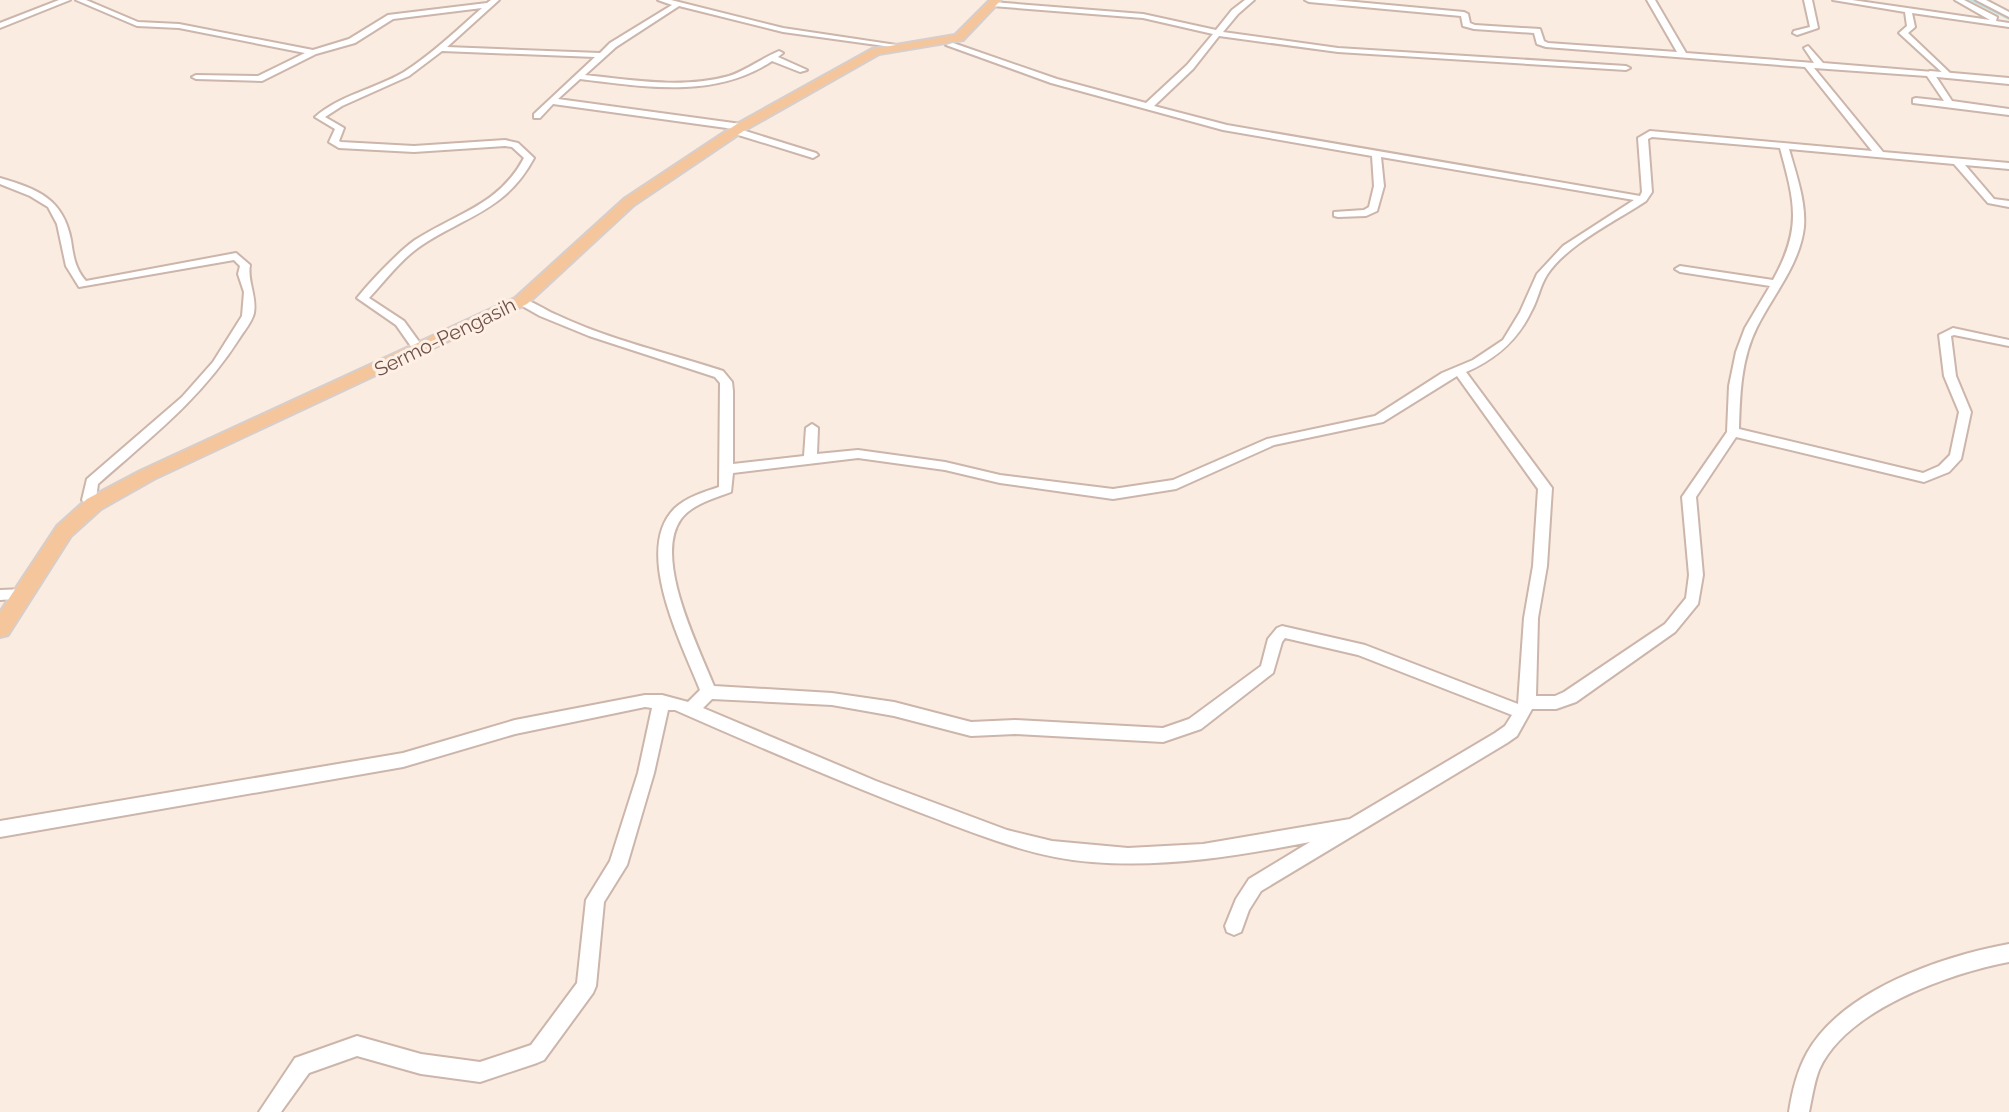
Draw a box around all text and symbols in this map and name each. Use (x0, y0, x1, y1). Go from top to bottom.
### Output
street label: Sermo-Pengasih (370, 292, 520, 382)

